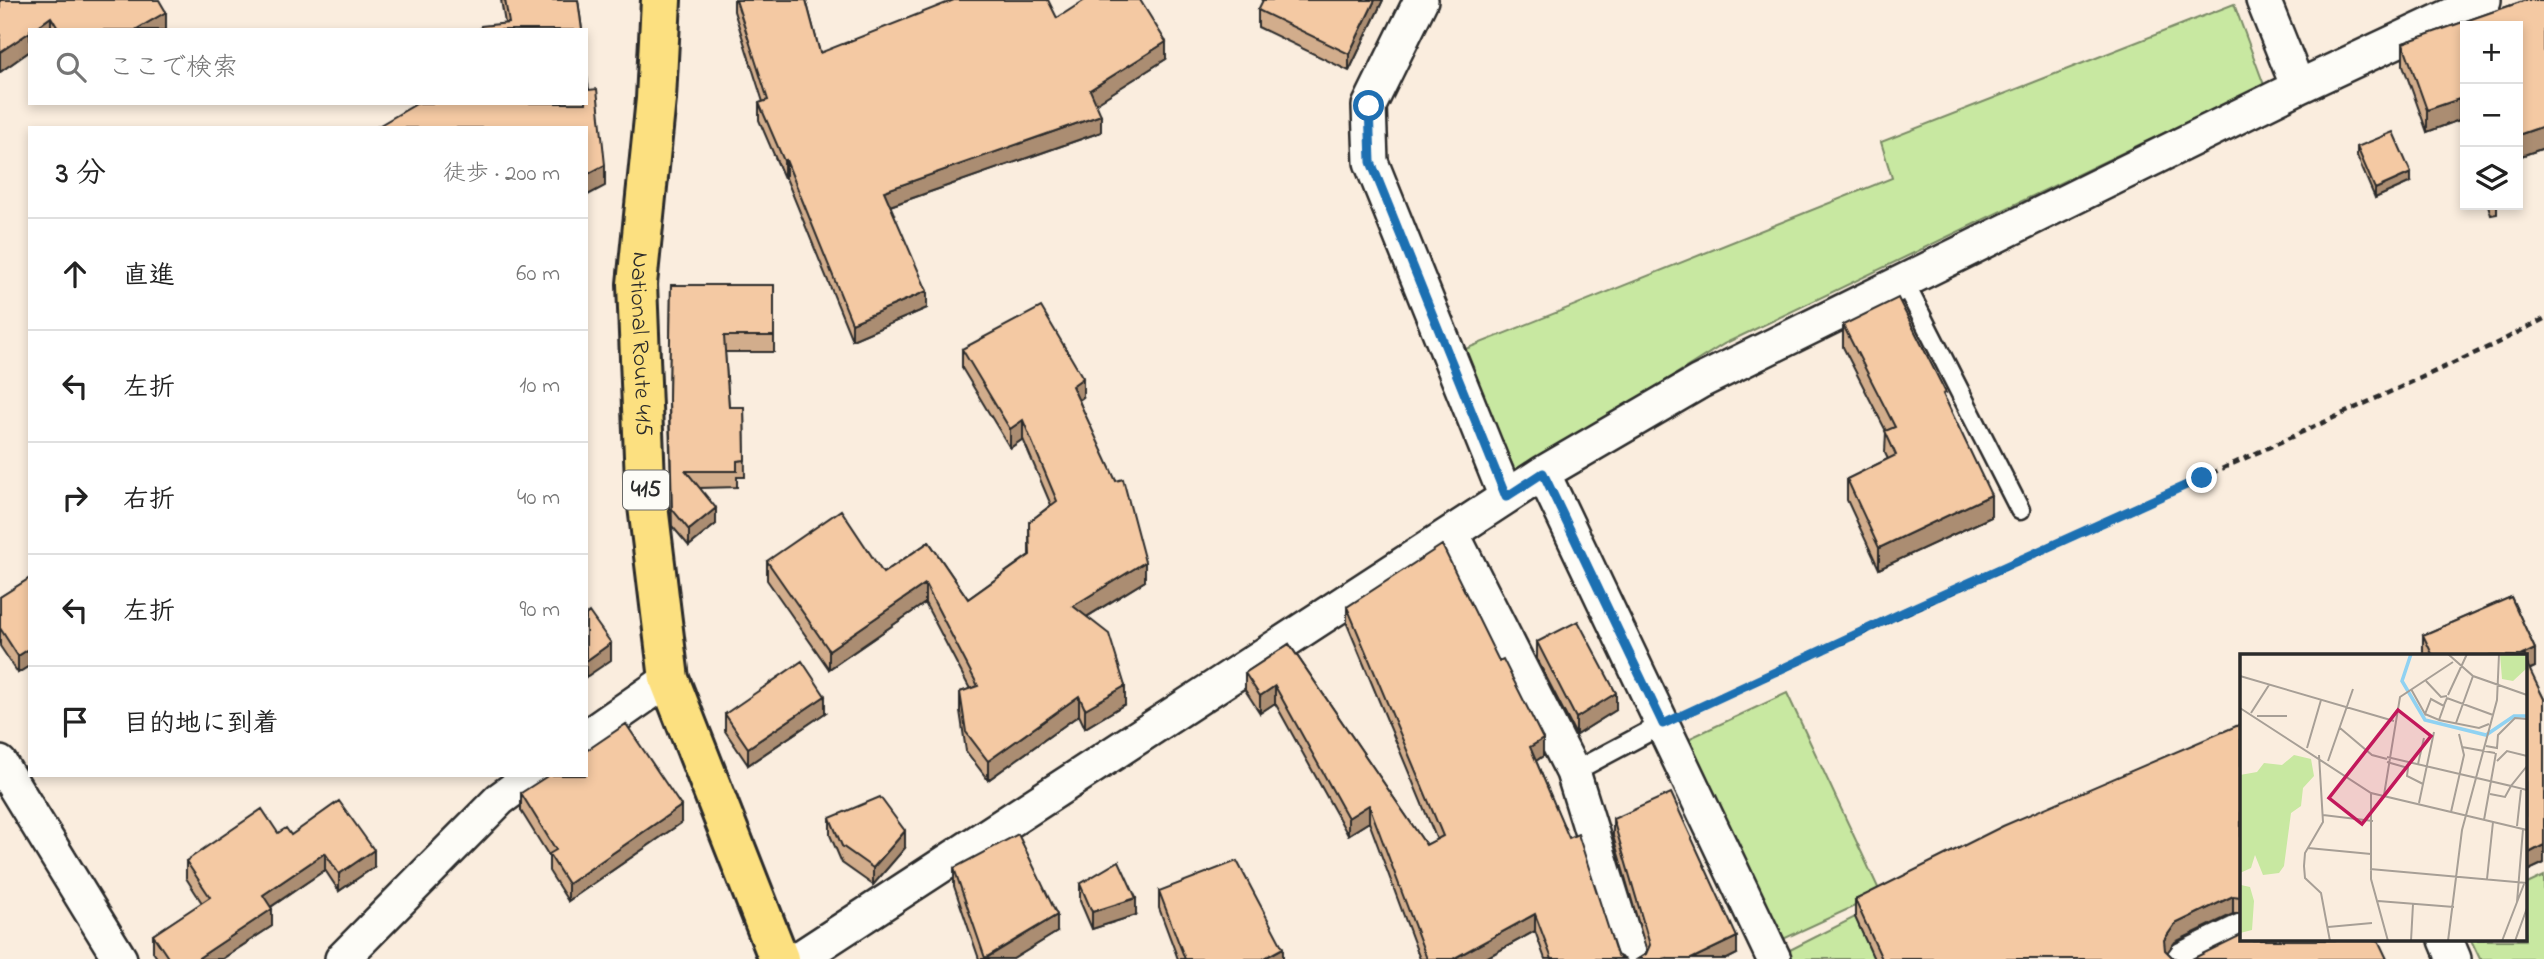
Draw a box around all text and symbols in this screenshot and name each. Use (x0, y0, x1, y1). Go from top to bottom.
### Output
map controls (2460, 21, 2523, 210)
button: + (2460, 21, 2523, 84)
search box (28, 28, 588, 105)
icon: search (52, 48, 90, 86)
text: ここで検索 (108, 50, 238, 88)
button: − (2460, 84, 2523, 147)
route start (1353, 90, 1384, 121)
button: layers (2460, 147, 2523, 210)
text: 3 分 (56, 153, 106, 197)
text: 徒歩 · 200 m (443, 158, 560, 191)
street label: National Route 415 (619, 250, 661, 437)
icon: ahead (56, 255, 94, 293)
text: 直進 (123, 258, 175, 296)
text: 60 m (516, 258, 560, 291)
icon: left (56, 367, 94, 405)
text: 左折 (123, 370, 175, 408)
text: 10 m (519, 370, 560, 403)
route end (2186, 462, 2217, 493)
road number: 415 (623, 470, 669, 510)
icon: right (56, 479, 94, 517)
text: 右折 (123, 482, 175, 520)
text: 40 m (517, 482, 560, 515)
icon: left (56, 591, 94, 629)
text: 左折 (123, 594, 175, 632)
text: 90 m (520, 594, 560, 627)
inset map (2240, 654, 2526, 942)
icon: arrive (56, 703, 94, 741)
text: 目的地に到着 (123, 706, 279, 744)

